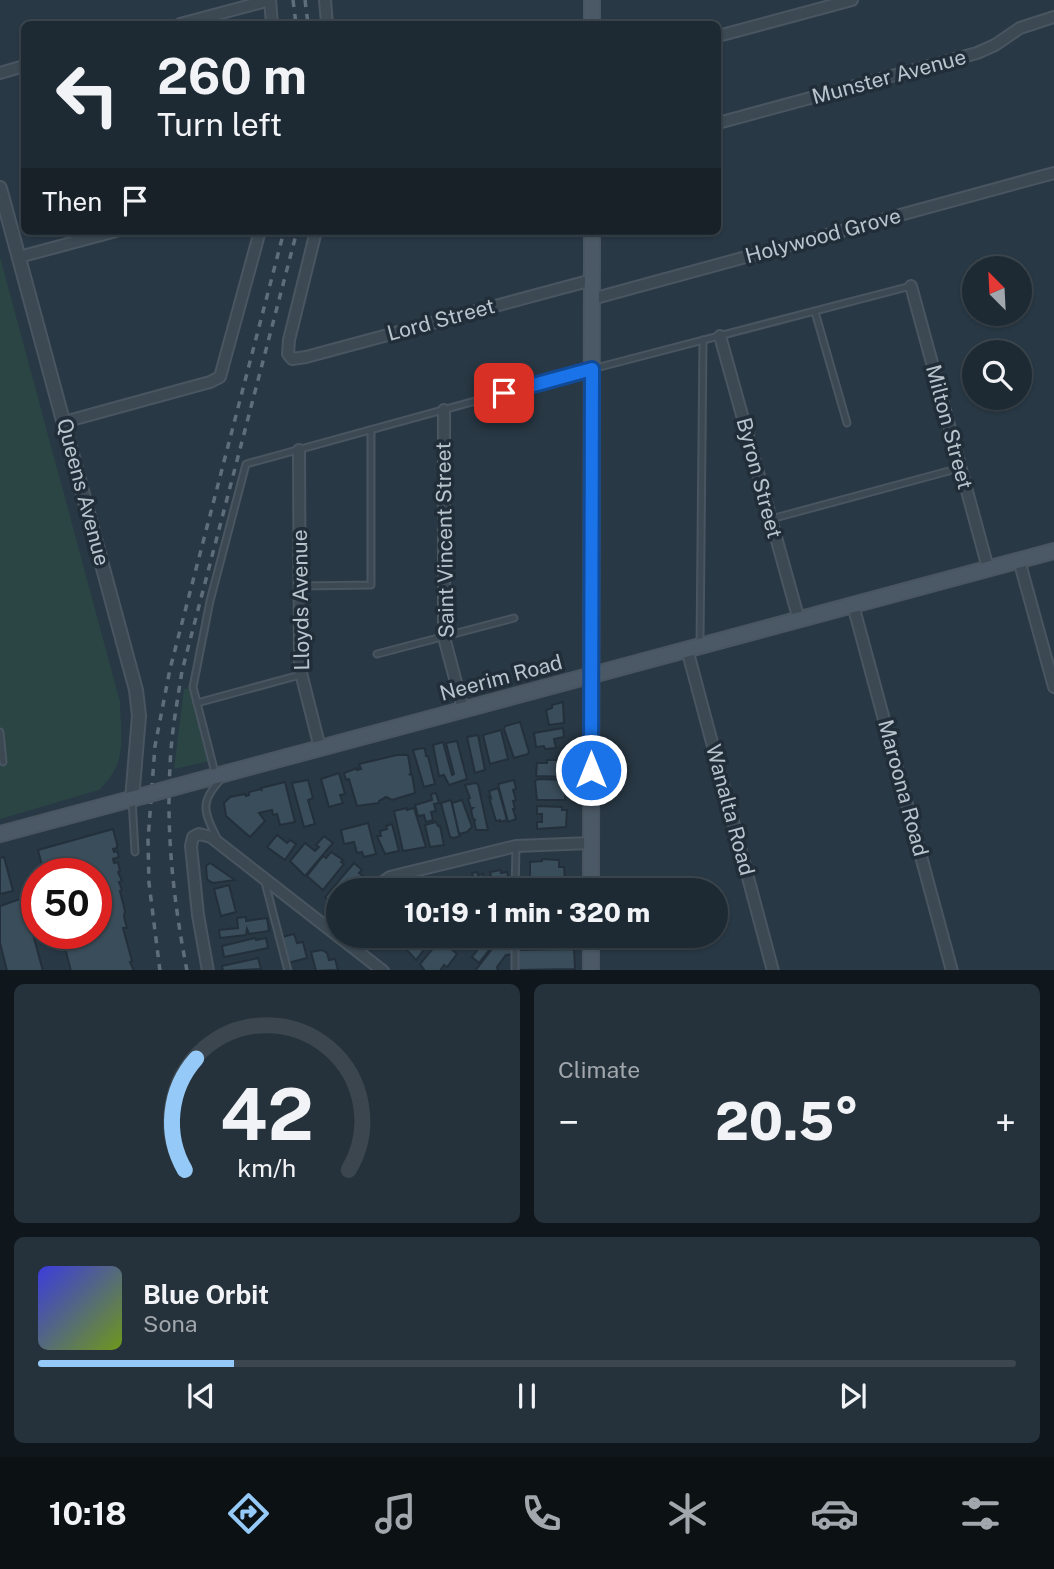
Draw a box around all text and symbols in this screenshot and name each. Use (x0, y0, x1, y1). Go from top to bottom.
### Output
street label: Munster Avenue (809, 44, 969, 109)
text: 260 m (157, 47, 307, 105)
icon: left (42, 49, 133, 140)
text: Turn left (157, 106, 282, 143)
icon: arrive (116, 182, 154, 220)
text: Then (42, 186, 102, 217)
street label: Holywood Grove (742, 203, 903, 268)
north arrow (962, 256, 1032, 326)
map controls (962, 256, 1032, 410)
street label: Lord Street (384, 293, 498, 346)
button: search (962, 340, 1032, 410)
street label: Milton Street (921, 362, 978, 492)
pin (474, 363, 534, 423)
icon: arrive (485, 374, 523, 412)
street label: Queens Avenue (52, 415, 115, 568)
street label: Byron Street (731, 415, 788, 541)
street label: Saint Vincent Street (430, 442, 459, 638)
street label: Lloyds Avenue (287, 529, 314, 671)
street label: Neerim Road (437, 649, 565, 706)
street label: Maroona Road (873, 717, 934, 859)
position arrow (554, 733, 628, 807)
street label: Wanalta Road (701, 742, 760, 878)
speed limit sign: 50 (21, 858, 112, 949)
text: 10:19 · 1 min · 320 m (404, 897, 650, 928)
text: Climate (558, 1056, 640, 1083)
text: 42 (220, 1071, 314, 1156)
text: 20.5° (715, 1091, 859, 1152)
text: − (558, 1100, 579, 1145)
text: + (995, 1100, 1016, 1145)
text: km/h (238, 1152, 296, 1182)
text: Blue Orbit (143, 1279, 269, 1310)
text: Sona (143, 1310, 197, 1337)
icon: previous (182, 1377, 220, 1415)
icon: pause (508, 1377, 546, 1415)
icon: next (834, 1377, 872, 1415)
icon: directions (224, 1489, 273, 1538)
icon: music (371, 1489, 420, 1538)
icon: phone (517, 1489, 566, 1538)
icon: climate (663, 1489, 712, 1538)
icon: car (810, 1489, 859, 1538)
icon: filters (956, 1489, 1005, 1538)
text: 10:18 (49, 1495, 127, 1532)

